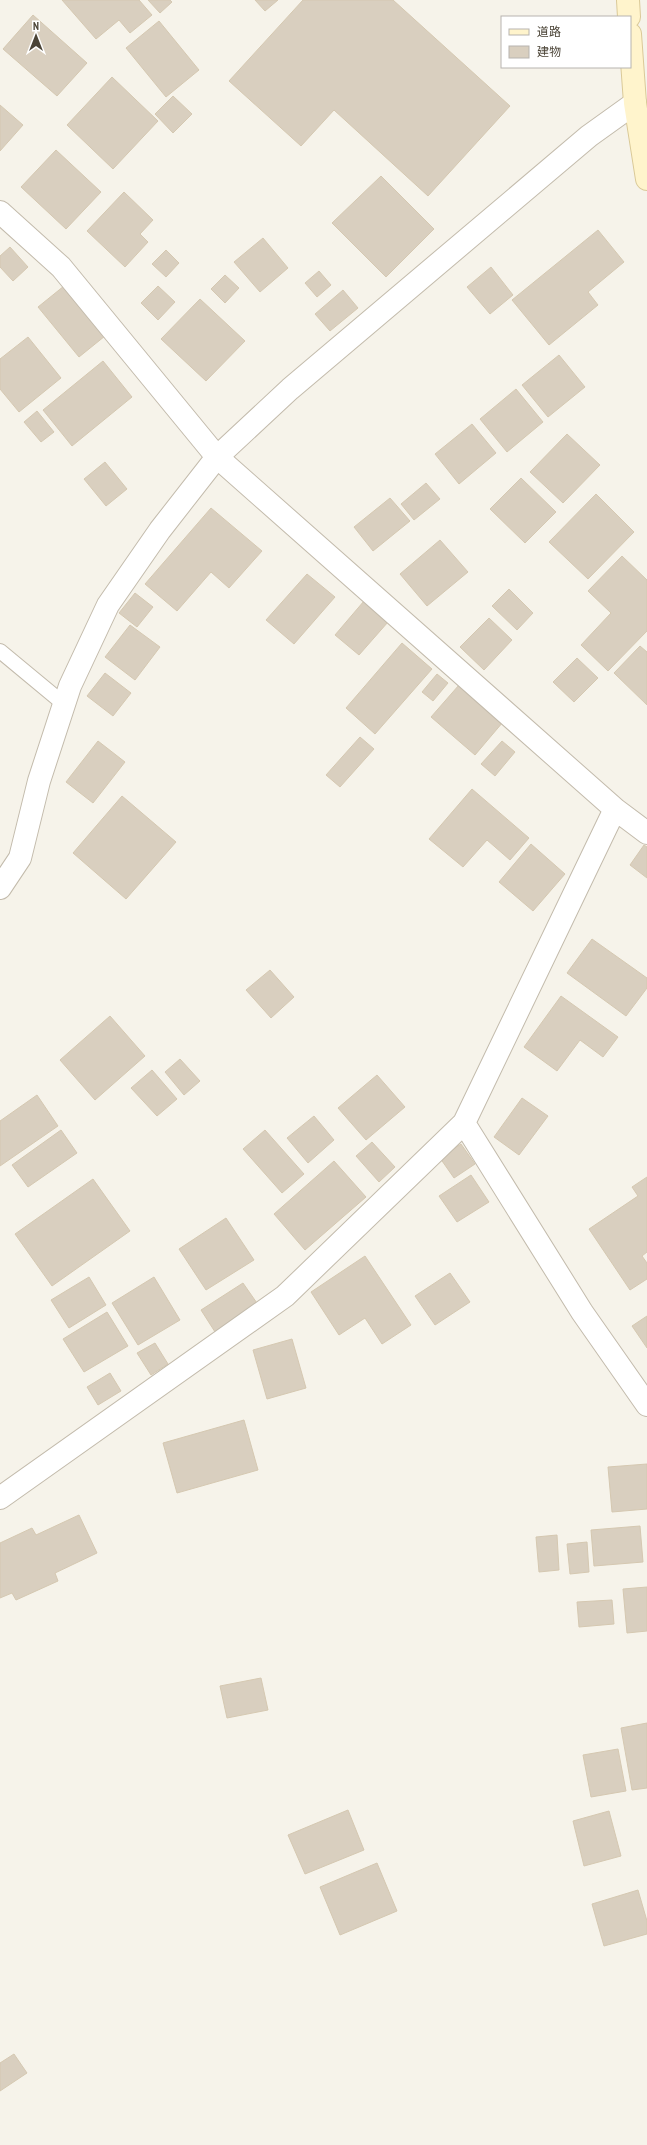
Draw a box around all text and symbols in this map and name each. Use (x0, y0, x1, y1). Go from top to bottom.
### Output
north arrow (16, 16, 56, 56)
legend (501, 16, 631, 68)
text: N (33, 19, 39, 33)
text: 道路 (537, 24, 561, 39)
text: 建物 (537, 44, 561, 59)

